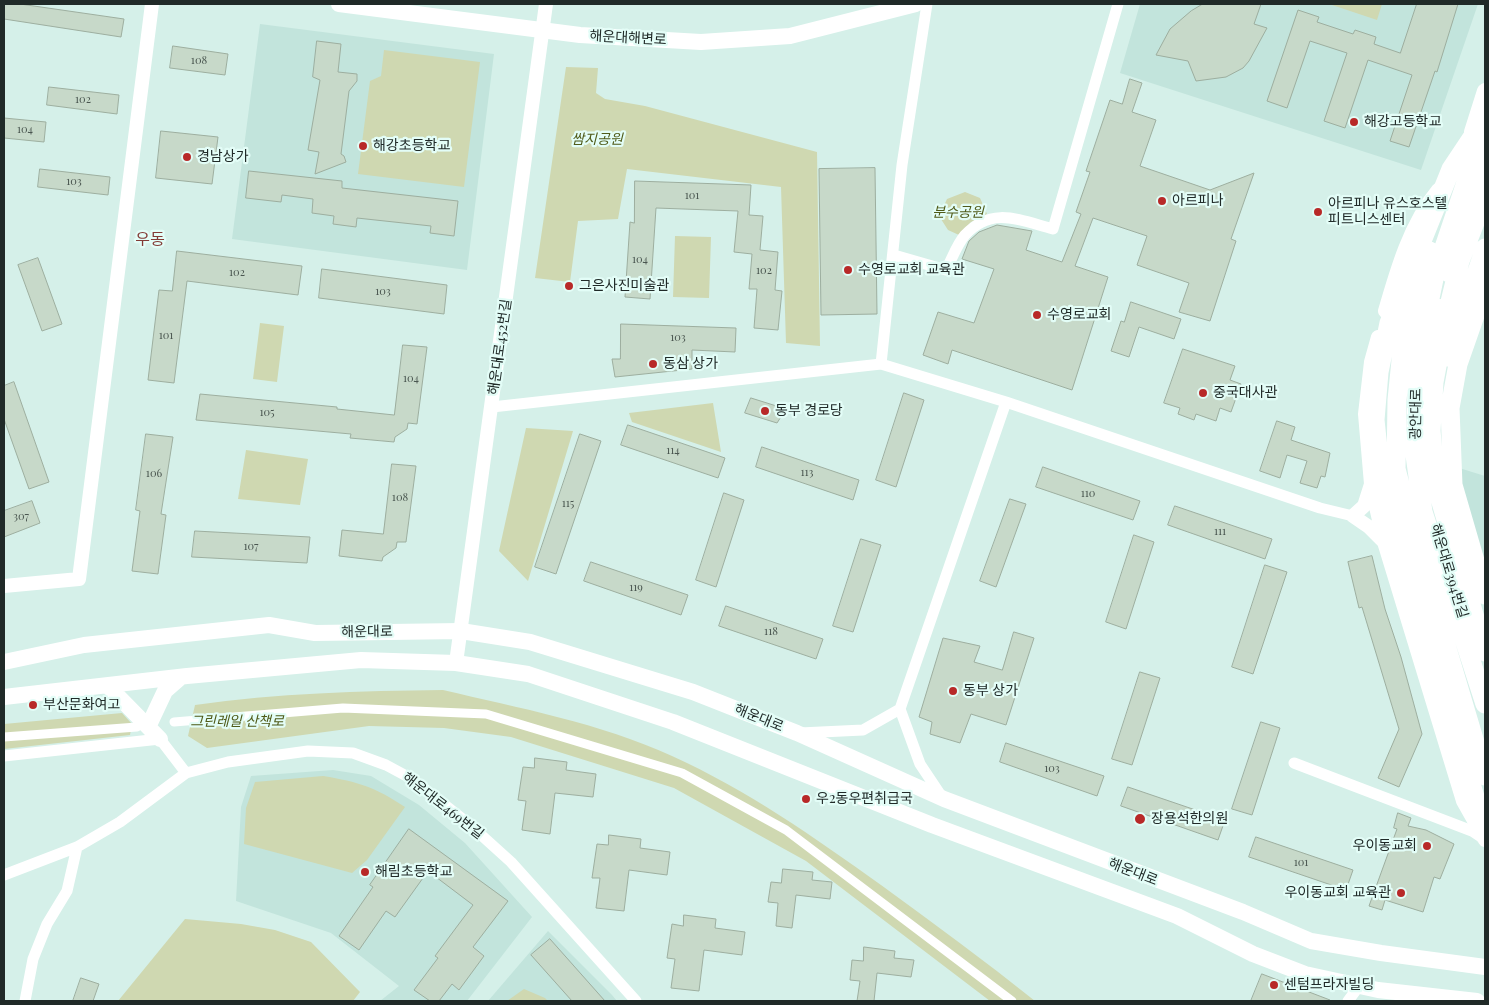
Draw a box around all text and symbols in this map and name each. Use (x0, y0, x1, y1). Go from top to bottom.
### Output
street label: 해운대해변로 (589, 28, 667, 48)
house number: 108 (191, 54, 207, 68)
house number: 102 (75, 93, 91, 107)
place label: 해강고등학교 (1364, 114, 1441, 130)
marker: 해강고등학교 (1348, 116, 1360, 128)
house number: 104 (17, 123, 33, 137)
park label: 쌈지공원 (571, 132, 623, 148)
place label: 해강초등학교 (373, 138, 450, 154)
marker: 해강초등학교 (357, 140, 369, 152)
place label: 경남상가 (197, 149, 249, 165)
marker: 경남상가 (181, 151, 193, 163)
house number: 103 (66, 175, 82, 189)
house number: 101 (685, 189, 699, 203)
place label: 아르피나 (1172, 193, 1224, 209)
marker: 아르피나 (1156, 195, 1168, 207)
place label: 아르피나 유스호스텔 피트니스센터 (1328, 196, 1447, 228)
park label: 분수공원 (932, 205, 984, 221)
marker: 아르피나 유스호스텔 피트니스센터 (1312, 206, 1324, 218)
district label: 우동 (135, 230, 165, 250)
house number: 104 (632, 253, 648, 267)
place label: 수영로교회 교육관 (858, 262, 965, 278)
house number: 102 (756, 264, 772, 278)
marker: 수영로교회 교육관 (842, 264, 854, 276)
house number: 102 (229, 266, 245, 280)
place label: 그은사진미술관 (579, 278, 669, 294)
marker: 그은사진미술관 (563, 280, 575, 292)
house number: 103 (375, 285, 391, 299)
street label: 해운대로452번길 (485, 298, 515, 396)
place label: 수영로교회 (1047, 307, 1111, 323)
marker: 수영로교회 (1031, 309, 1043, 321)
house number: 101 (159, 329, 173, 343)
house number: 103 (670, 331, 686, 345)
place label: 동삼 상가 (663, 356, 718, 372)
marker: 동삼 상가 (647, 358, 659, 370)
house number: 104 (403, 372, 419, 386)
place label: 중국대사관 (1213, 385, 1277, 401)
marker: 중국대사관 (1197, 387, 1209, 399)
street label: 광안대로 (1407, 388, 1425, 440)
place label: 동부 경로당 (775, 403, 843, 419)
marker: 동부 경로당 (759, 405, 771, 417)
house number: 105 (259, 406, 275, 420)
house number: 114 (666, 444, 680, 458)
house number: 113 (801, 466, 813, 480)
house number: 106 (146, 467, 162, 481)
house number: 110 (1081, 487, 1095, 501)
house number: 108 (392, 491, 408, 505)
house number: 115 (562, 497, 574, 511)
house number: 307 (13, 510, 29, 524)
street label: 해운대로394번길 (1427, 522, 1471, 620)
house number: 111 (1214, 525, 1226, 539)
house number: 107 (243, 540, 259, 554)
house number: 119 (629, 581, 643, 595)
street label: 해운대로 (341, 623, 393, 641)
house number: 118 (764, 625, 778, 639)
place label: 동부 상가 (963, 683, 1018, 699)
marker: 동부 상가 (947, 685, 959, 697)
place label: 부산문화여고 (43, 697, 120, 713)
marker: 부산문화여고 (27, 699, 39, 711)
street label: 해운대로 (732, 701, 786, 735)
park label: 그린레일 산책로 (190, 714, 284, 730)
house number: 103 (1044, 762, 1060, 776)
street label: 해운대로469번길 (399, 769, 487, 843)
place label: 우2동우편취급국 (816, 791, 913, 807)
marker: 우2동우편취급국 (800, 793, 812, 805)
place label: 장용석한의원 (1151, 811, 1228, 827)
marker: 장용석한의원 (1133, 812, 1147, 826)
place label: 우이동교회 (1353, 838, 1417, 854)
marker: 우이동교회 (1421, 840, 1433, 852)
street label: 해운대로 (1106, 855, 1160, 889)
house number: 101 (1294, 856, 1308, 870)
place label: 해림초등학교 (375, 864, 452, 880)
marker: 해림초등학교 (359, 866, 371, 878)
place label: 우이동교회 교육관 (1284, 885, 1391, 901)
marker: 우이동교회 교육관 (1395, 887, 1407, 899)
place label: 센텀프라자빌딩 (1284, 977, 1374, 993)
marker: 센텀프라자빌딩 (1268, 979, 1280, 991)

